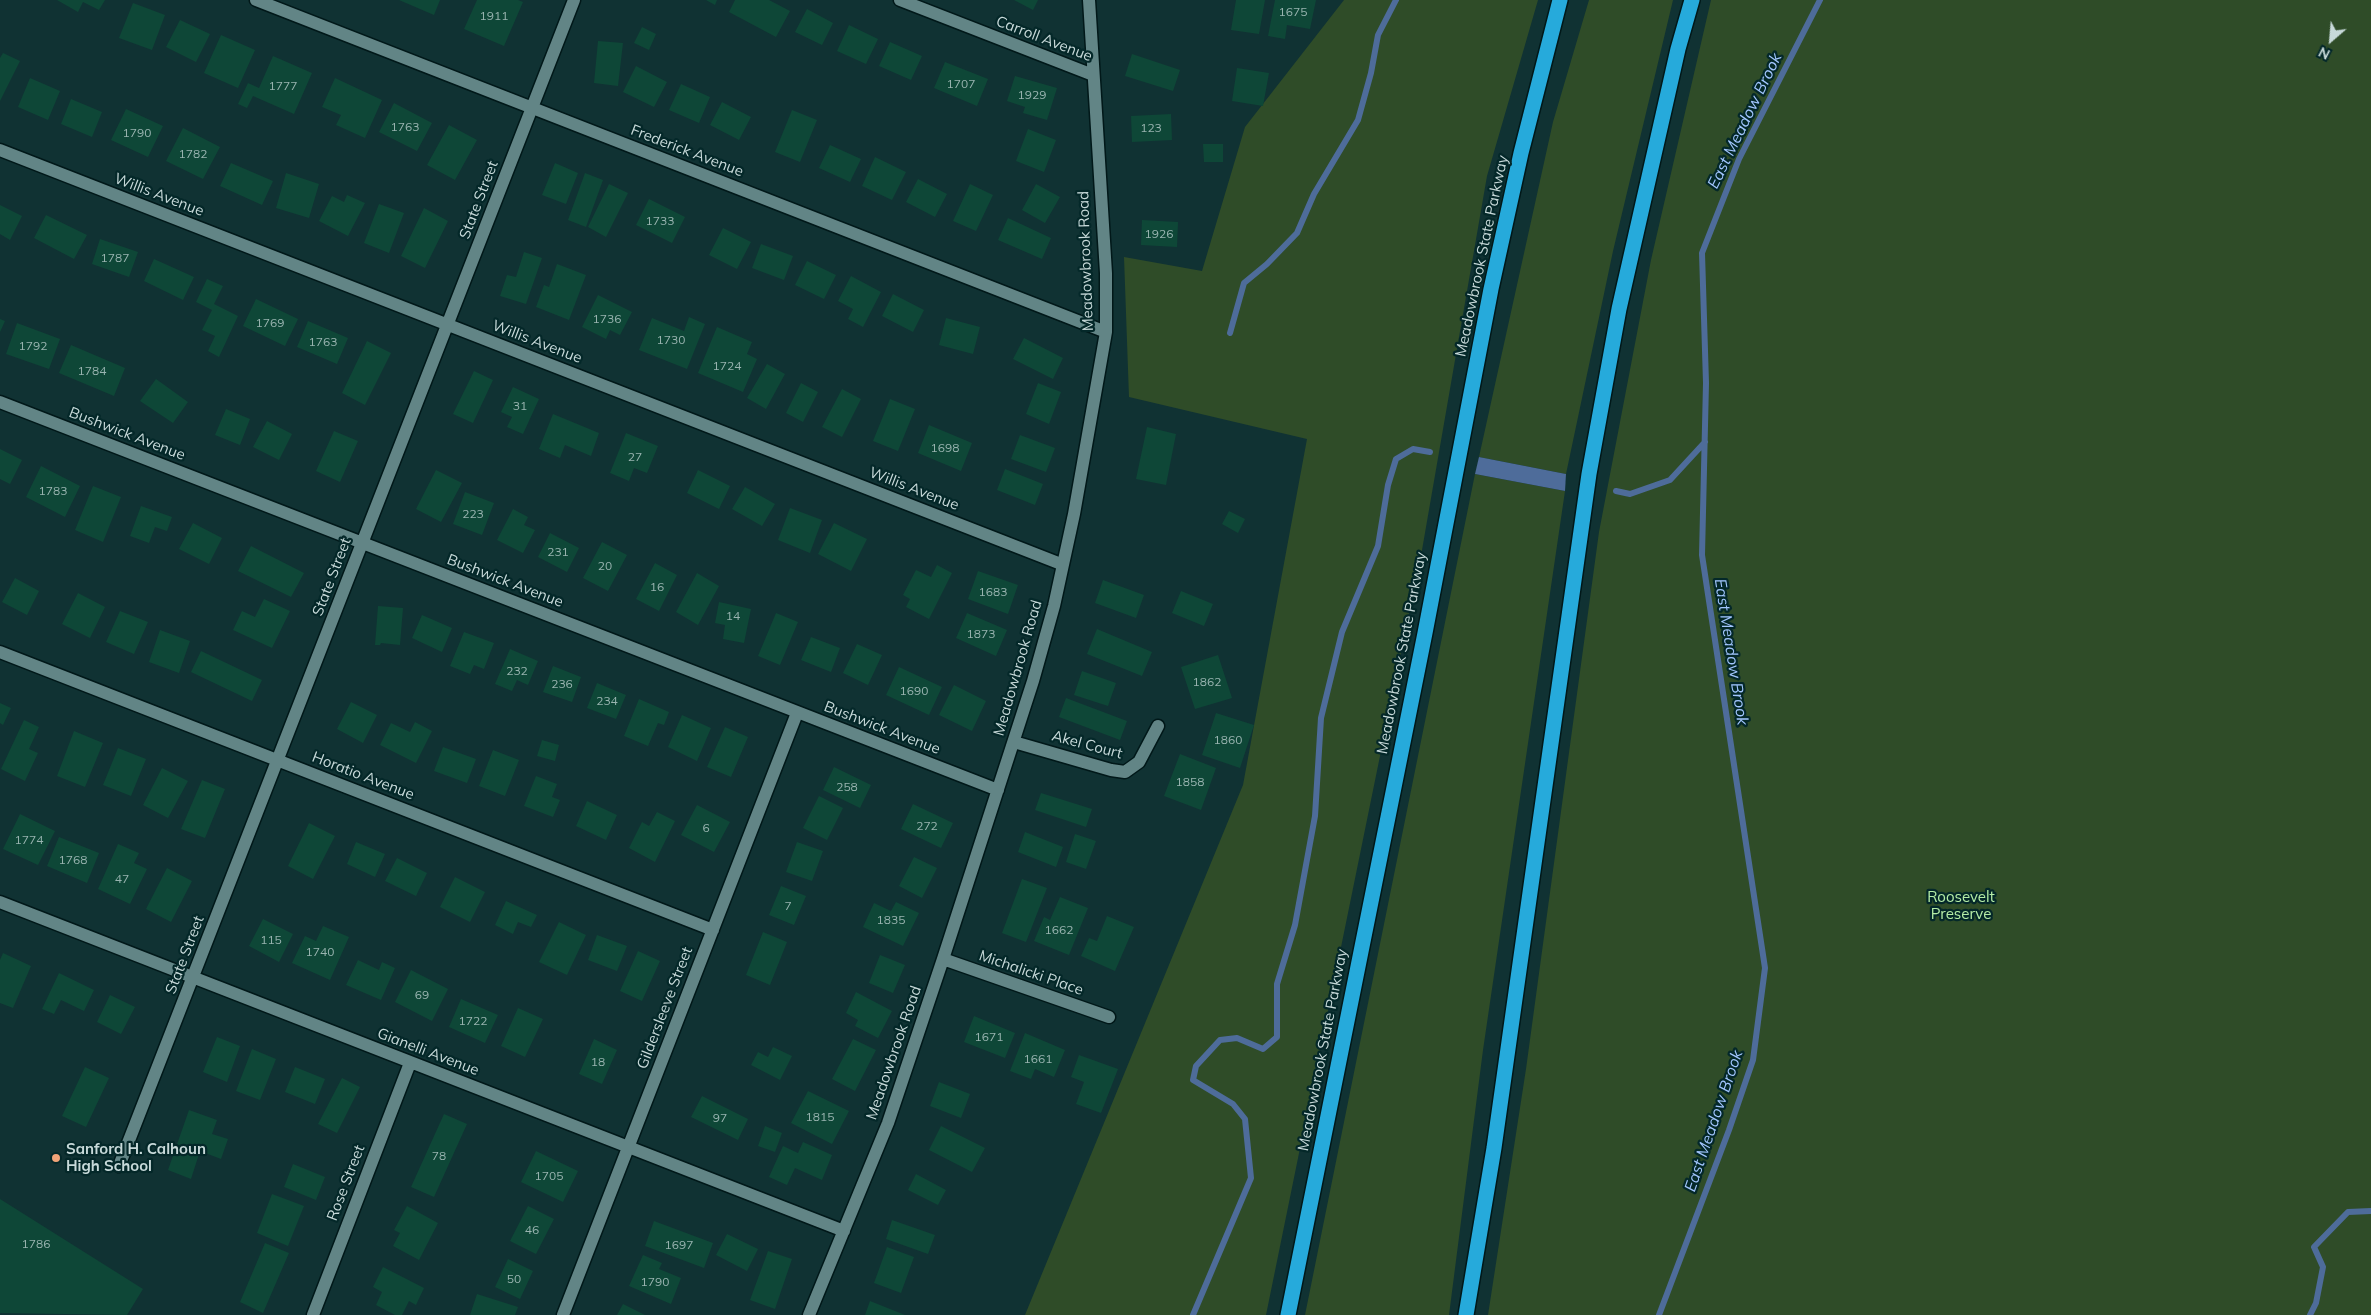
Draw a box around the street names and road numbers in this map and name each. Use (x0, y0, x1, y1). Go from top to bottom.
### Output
street label: Carroll Avenue (993, 12, 1095, 66)
street label: Frederick Avenue (628, 121, 746, 181)
street label: Meadowbrook State Parkway (1452, 154, 1512, 358)
street label: State Street (456, 158, 502, 242)
street label: Willis Avenue (112, 170, 206, 220)
street label: Meadowbrook Road (1075, 191, 1097, 331)
street label: Willis Avenue (490, 317, 584, 367)
street label: Bushwick Avenue (66, 404, 188, 464)
street label: Willis Avenue (867, 464, 961, 514)
street label: State Street (309, 535, 355, 619)
street label: Meadowbrook State Parkway (1374, 550, 1430, 756)
street label: Bushwick Avenue (444, 551, 566, 611)
street label: Meadowbrook Road (990, 598, 1046, 738)
street label: Bushwick Avenue (821, 698, 943, 758)
street label: Akel Court (1050, 727, 1124, 763)
street label: Horatio Avenue (309, 748, 417, 804)
street label: State Street (162, 913, 208, 997)
street label: Gildersleeve Street (633, 944, 697, 1072)
street label: Michalicki Place (976, 947, 1086, 999)
street label: Meadowbrook State Parkway (1295, 947, 1351, 1153)
street label: Meadowbrook Road (863, 984, 925, 1122)
street label: Gianelli Avenue (375, 1024, 481, 1080)
street label: Rose Street (323, 1143, 369, 1223)

